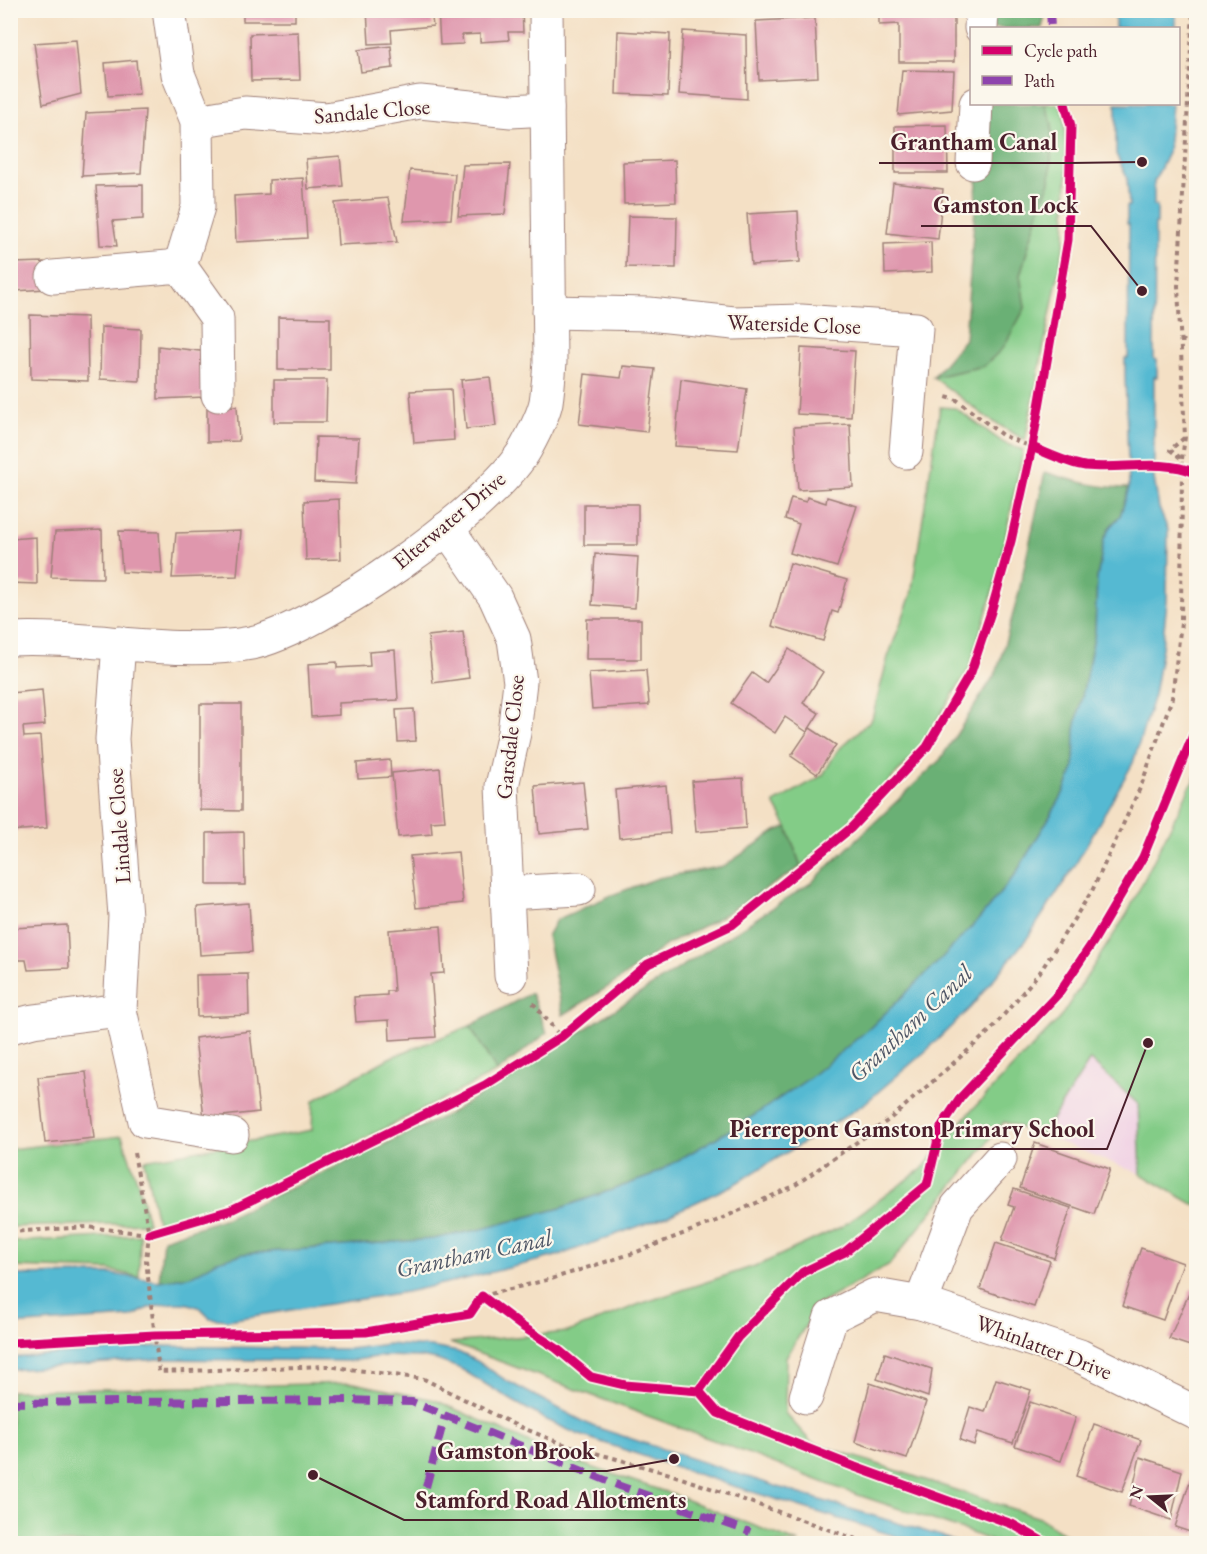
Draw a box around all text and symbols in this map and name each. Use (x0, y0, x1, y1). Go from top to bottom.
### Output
legend (970, 27, 1180, 105)
text: Cycle path (1024, 39, 1098, 62)
text: Path (1024, 69, 1055, 92)
street label: Sandale Close (313, 91, 432, 131)
callout: Grantham Canal (879, 121, 1070, 163)
text: Grantham Canal (891, 126, 1058, 157)
callout: Gamston Lock (921, 184, 1091, 226)
text: Gamston Lock (933, 189, 1080, 220)
street label: Waterside Close (727, 307, 862, 341)
street label: Elterwater Drive (387, 464, 512, 576)
street label: Garsdale Close (489, 673, 531, 801)
street label: Lindale Close (100, 767, 137, 885)
water label: Grantham Canal (841, 957, 980, 1089)
callout: Pierrepont Gamston Primary School (718, 1107, 1107, 1149)
text: Pierrepont Gamston Primary School (729, 1113, 1095, 1145)
water label: Grantham Canal (393, 1221, 556, 1285)
street label: Whinlatter Drive (972, 1308, 1117, 1386)
callout: Gamston Brook (425, 1429, 607, 1471)
text: Gamston Brook (437, 1435, 596, 1466)
north arrow (1120, 1467, 1180, 1527)
callout: Stamford Road Allotments (404, 1478, 699, 1520)
text: N (1124, 1483, 1148, 1502)
text: Stamford Road Allotments (416, 1484, 686, 1515)

